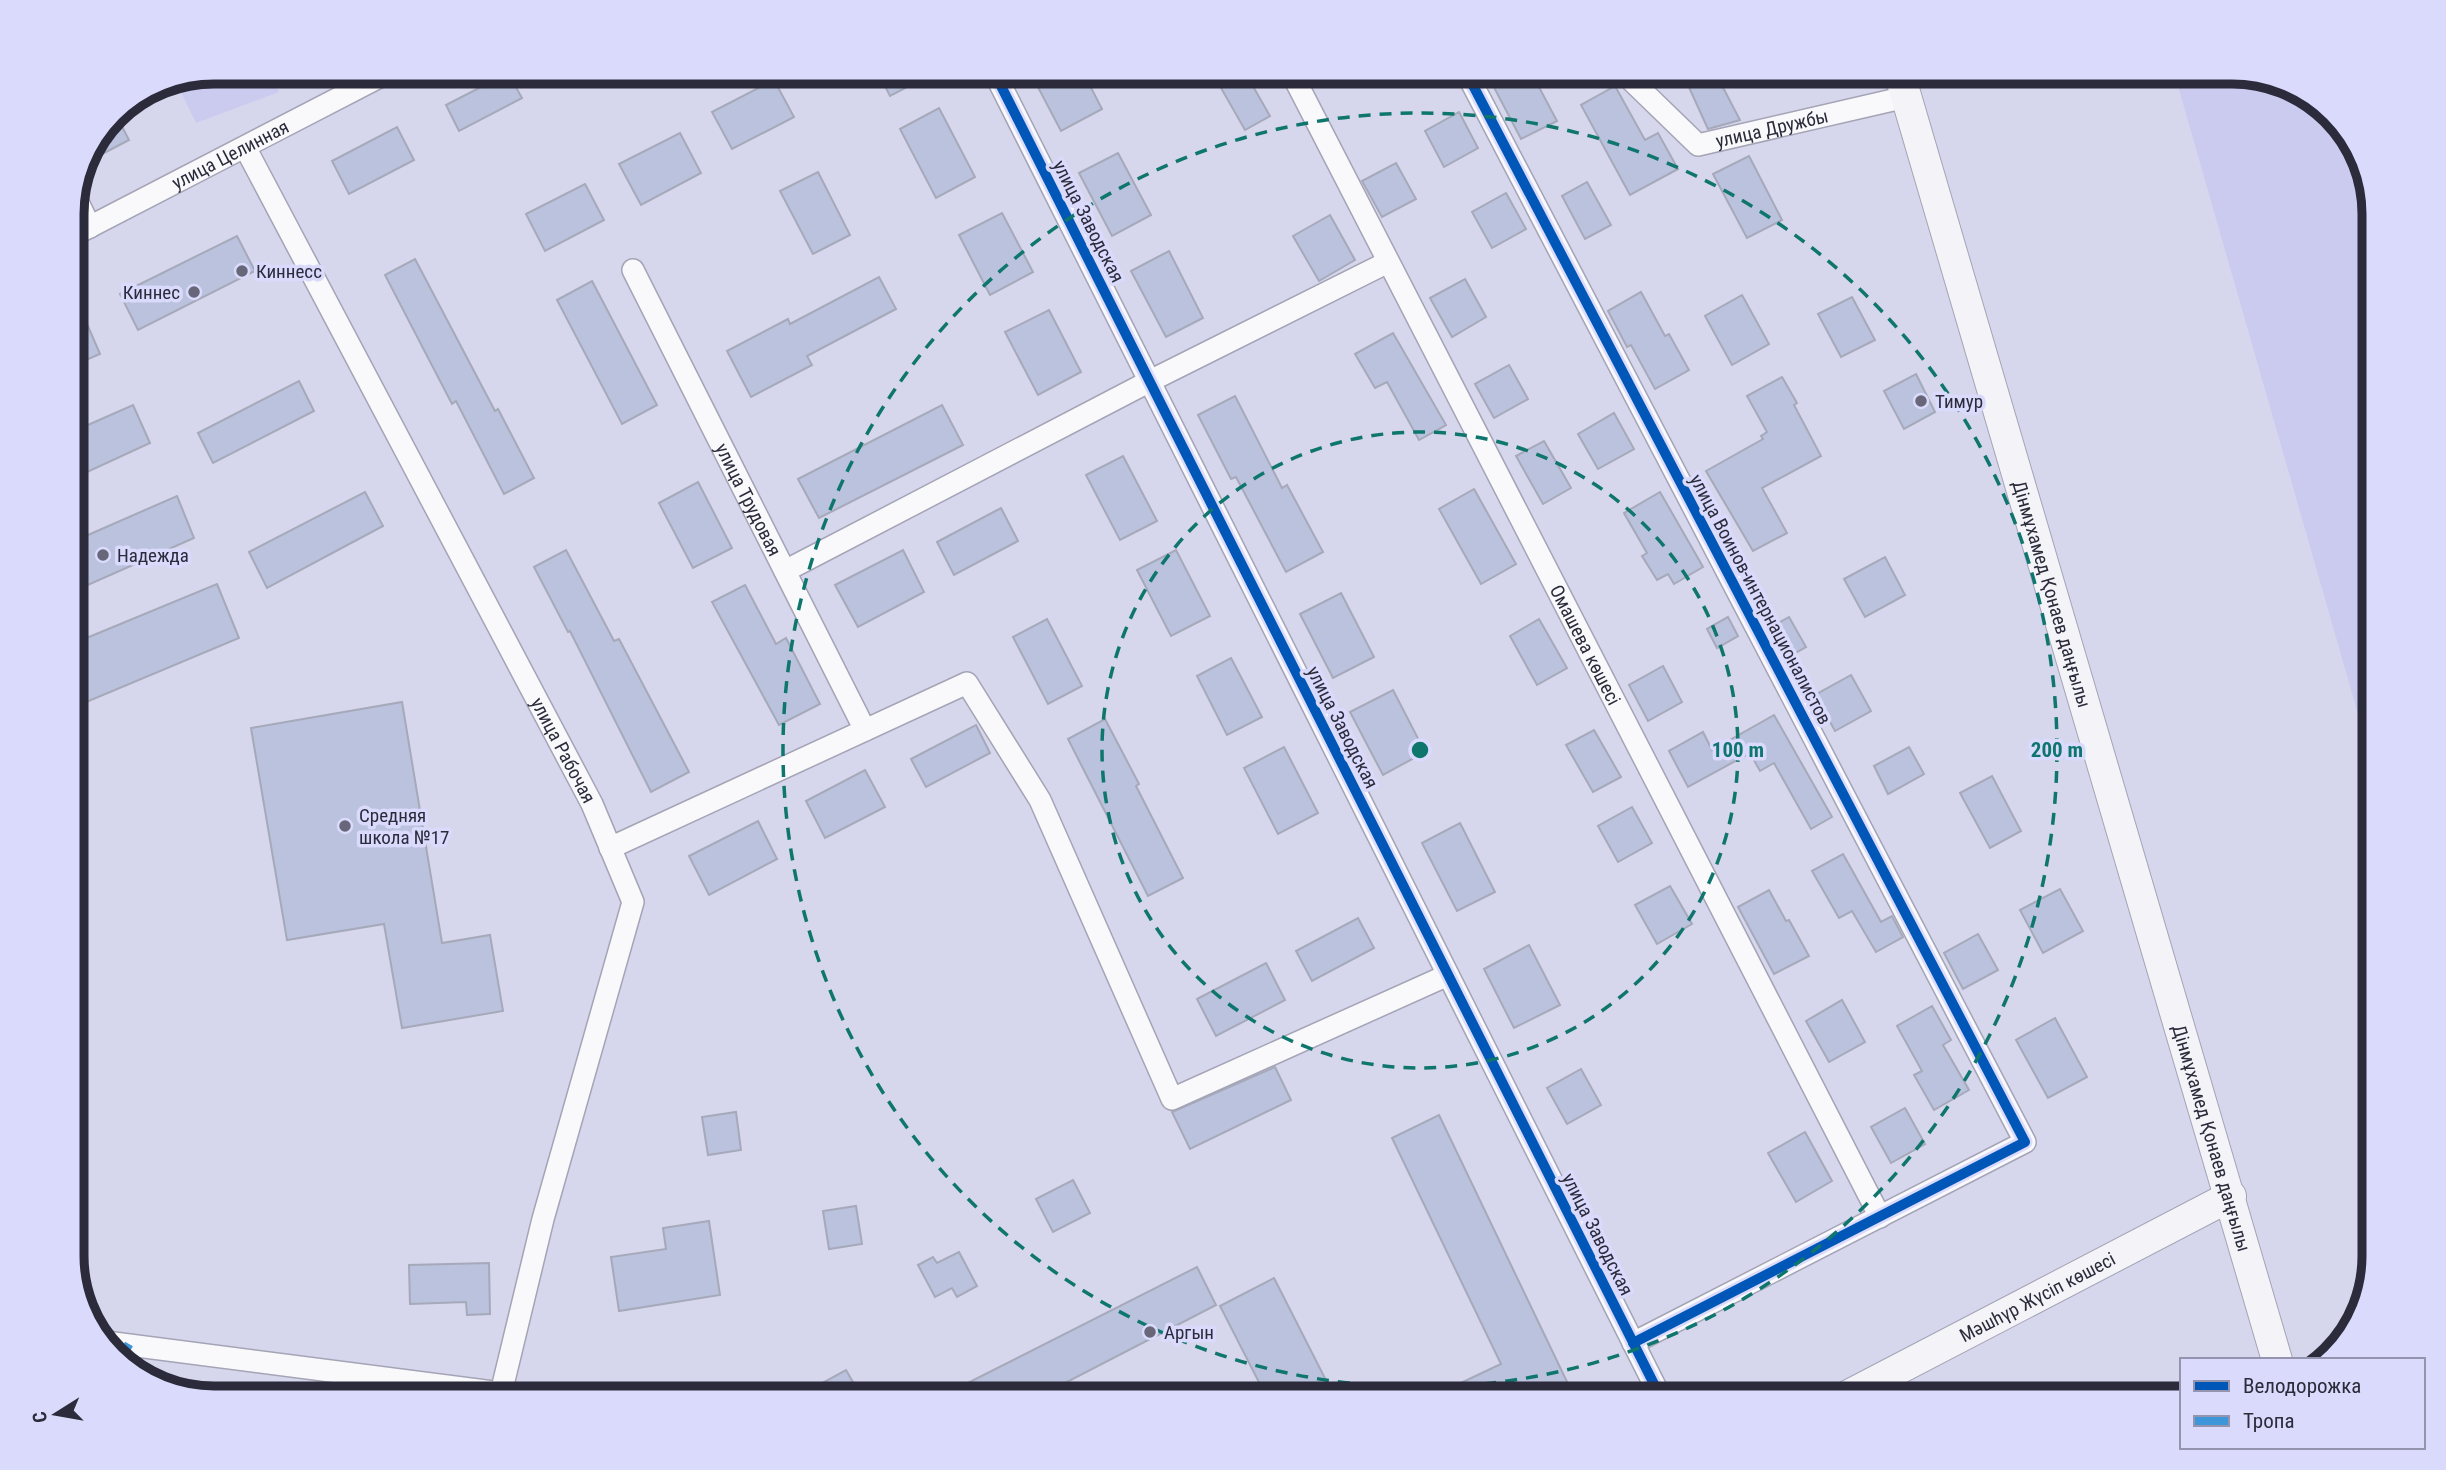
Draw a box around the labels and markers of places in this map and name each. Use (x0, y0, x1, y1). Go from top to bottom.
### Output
place label: Киннесс (256, 260, 322, 283)
marker: Киннесс (234, 263, 250, 279)
place label: Киннес (123, 281, 180, 304)
marker: Киннес (186, 284, 202, 300)
place label: Тимур (1935, 390, 1983, 413)
marker: Тимур (1913, 393, 1929, 409)
place label: Надежда (117, 544, 189, 567)
marker: Надежда (95, 547, 111, 563)
centre of rings (1408, 738, 1432, 762)
place label: Средняя школа №17 (359, 804, 449, 849)
marker: Средняя школа №17 (337, 818, 353, 834)
place label: Аргын (1164, 1321, 1214, 1344)
marker: Аргын (1142, 1324, 1158, 1340)

